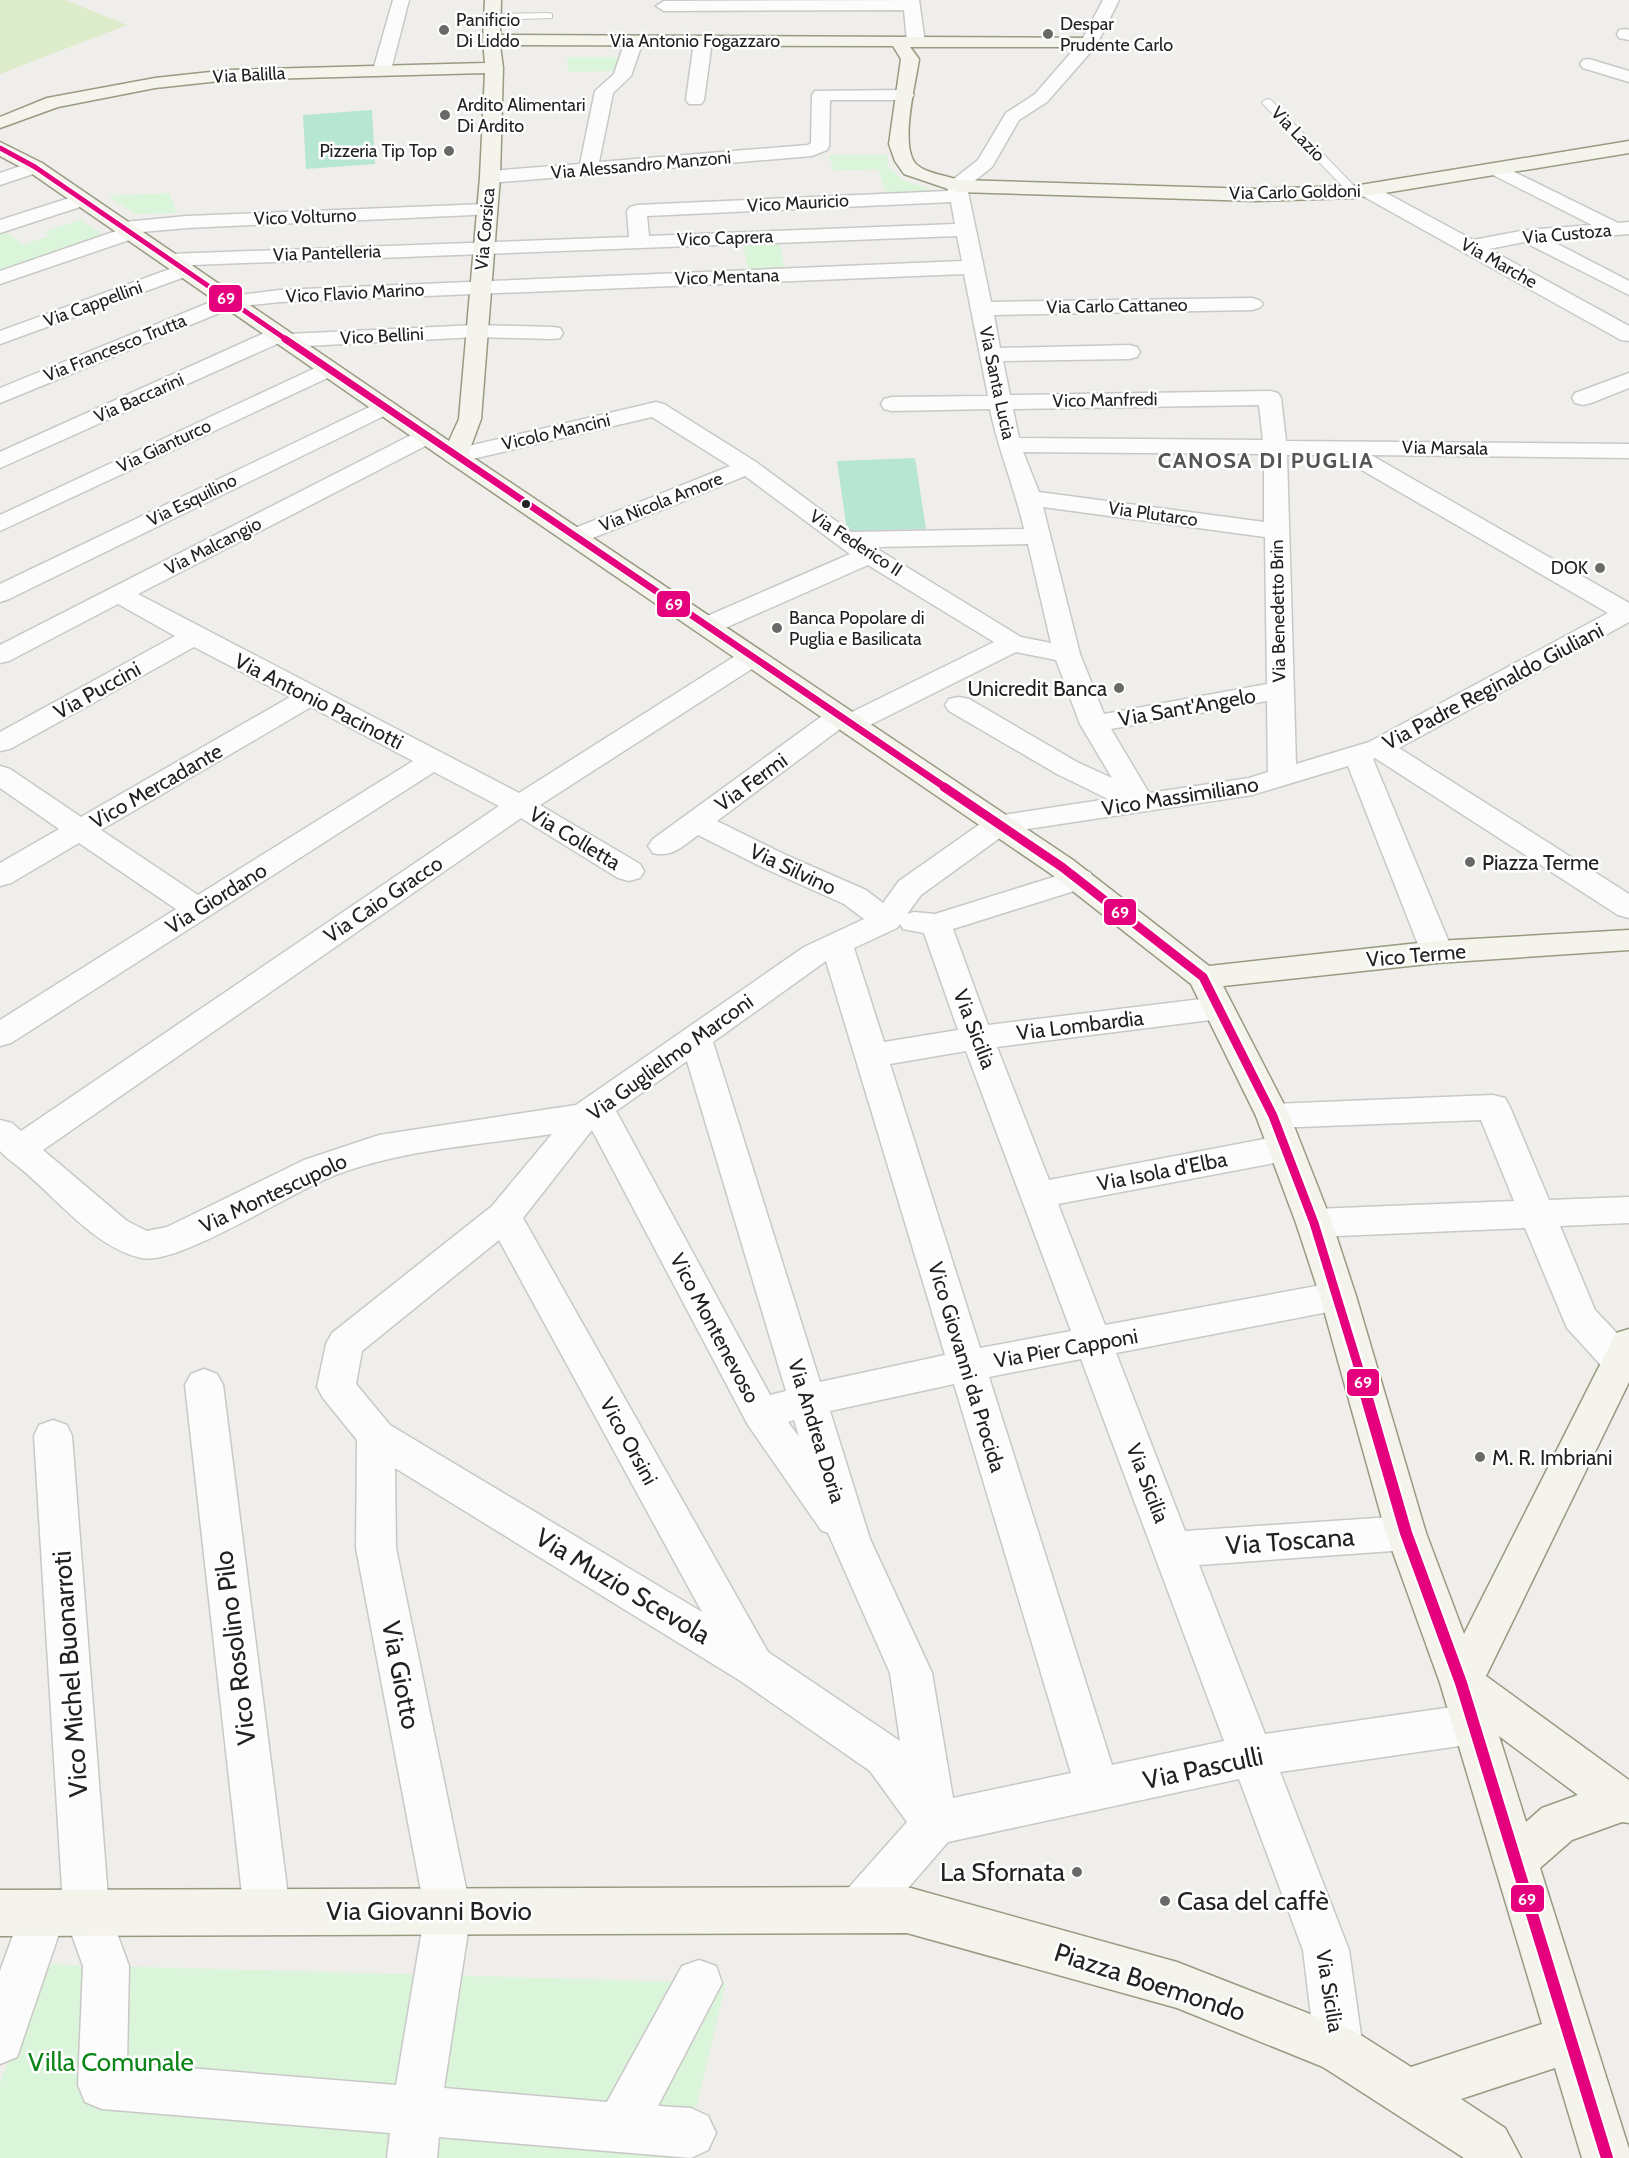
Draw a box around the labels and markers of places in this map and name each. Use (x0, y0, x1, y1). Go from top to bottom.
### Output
place label: Panificio Di Liddo (456, 9, 520, 52)
place label: Despar Prudente Carlo (1060, 13, 1173, 56)
marker: Panificio Di Liddo (437, 23, 451, 37)
marker: Despar Prudente Carlo (1041, 27, 1055, 41)
place label: Ardito Alimentari Di Ardito (457, 94, 585, 137)
marker: Ardito Alimentari Di Ardito (438, 108, 452, 122)
place label: Pizzeria Tip Top (319, 140, 437, 162)
marker: Pizzeria Tip Top (442, 144, 456, 158)
unlabelled marker (520, 498, 532, 510)
place label: DOK (1551, 557, 1589, 579)
marker: DOK (1593, 561, 1607, 575)
place label: Banca Popolare di Puglia e Basilicata (789, 607, 925, 650)
marker: Banca Popolare di Puglia e Basilicata (770, 621, 784, 635)
place label: Unicredit Banca (967, 676, 1107, 701)
marker: Unicredit Banca (1112, 681, 1126, 695)
place label: Piazza Terme (1482, 850, 1599, 875)
marker: Piazza Terme (1463, 855, 1477, 869)
place label: M. R. Imbriani (1492, 1445, 1613, 1470)
marker: M. R. Imbriani (1473, 1450, 1487, 1464)
place label: La Sfornata (940, 1856, 1066, 1888)
marker: La Sfornata (1070, 1865, 1084, 1879)
place label: Casa del caffè (1177, 1885, 1329, 1917)
marker: Casa del caffè (1158, 1894, 1172, 1908)

